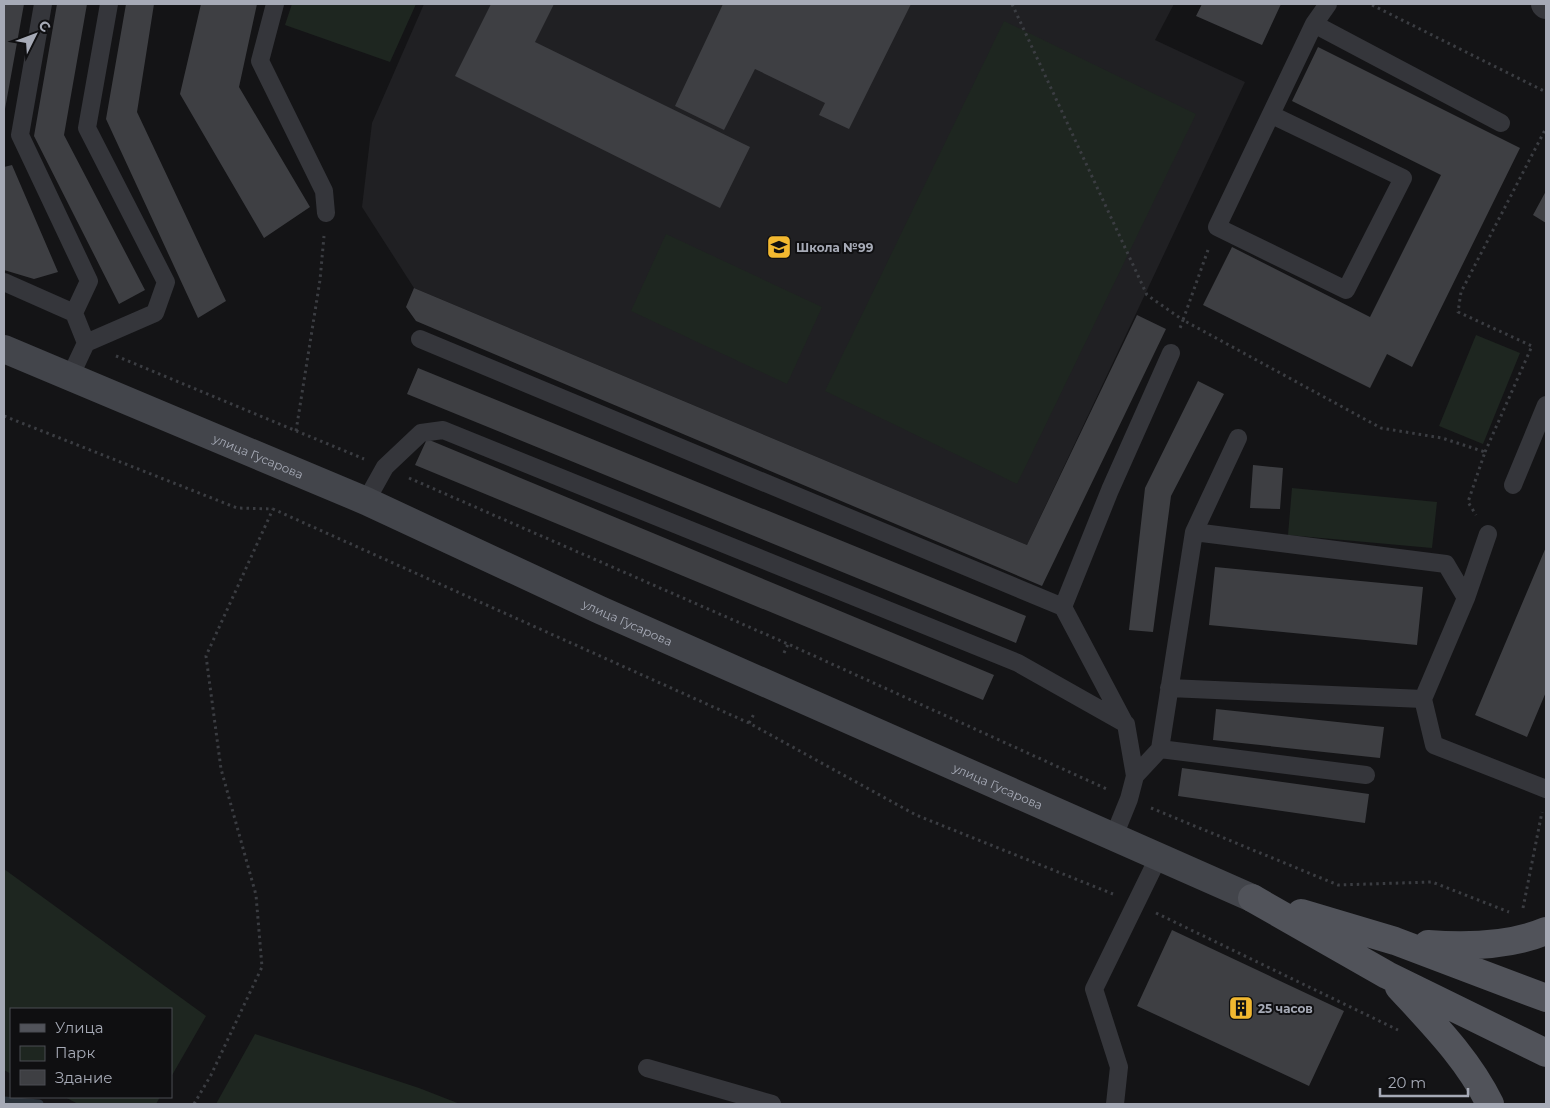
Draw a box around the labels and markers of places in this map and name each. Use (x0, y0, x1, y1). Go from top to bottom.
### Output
school or university icon: Школа №99 (766, 234, 792, 260)
place label: Школа №99 (796, 240, 874, 255)
building icon: 25 часов (1228, 995, 1254, 1021)
place label: 25 часов (1258, 1001, 1313, 1016)

